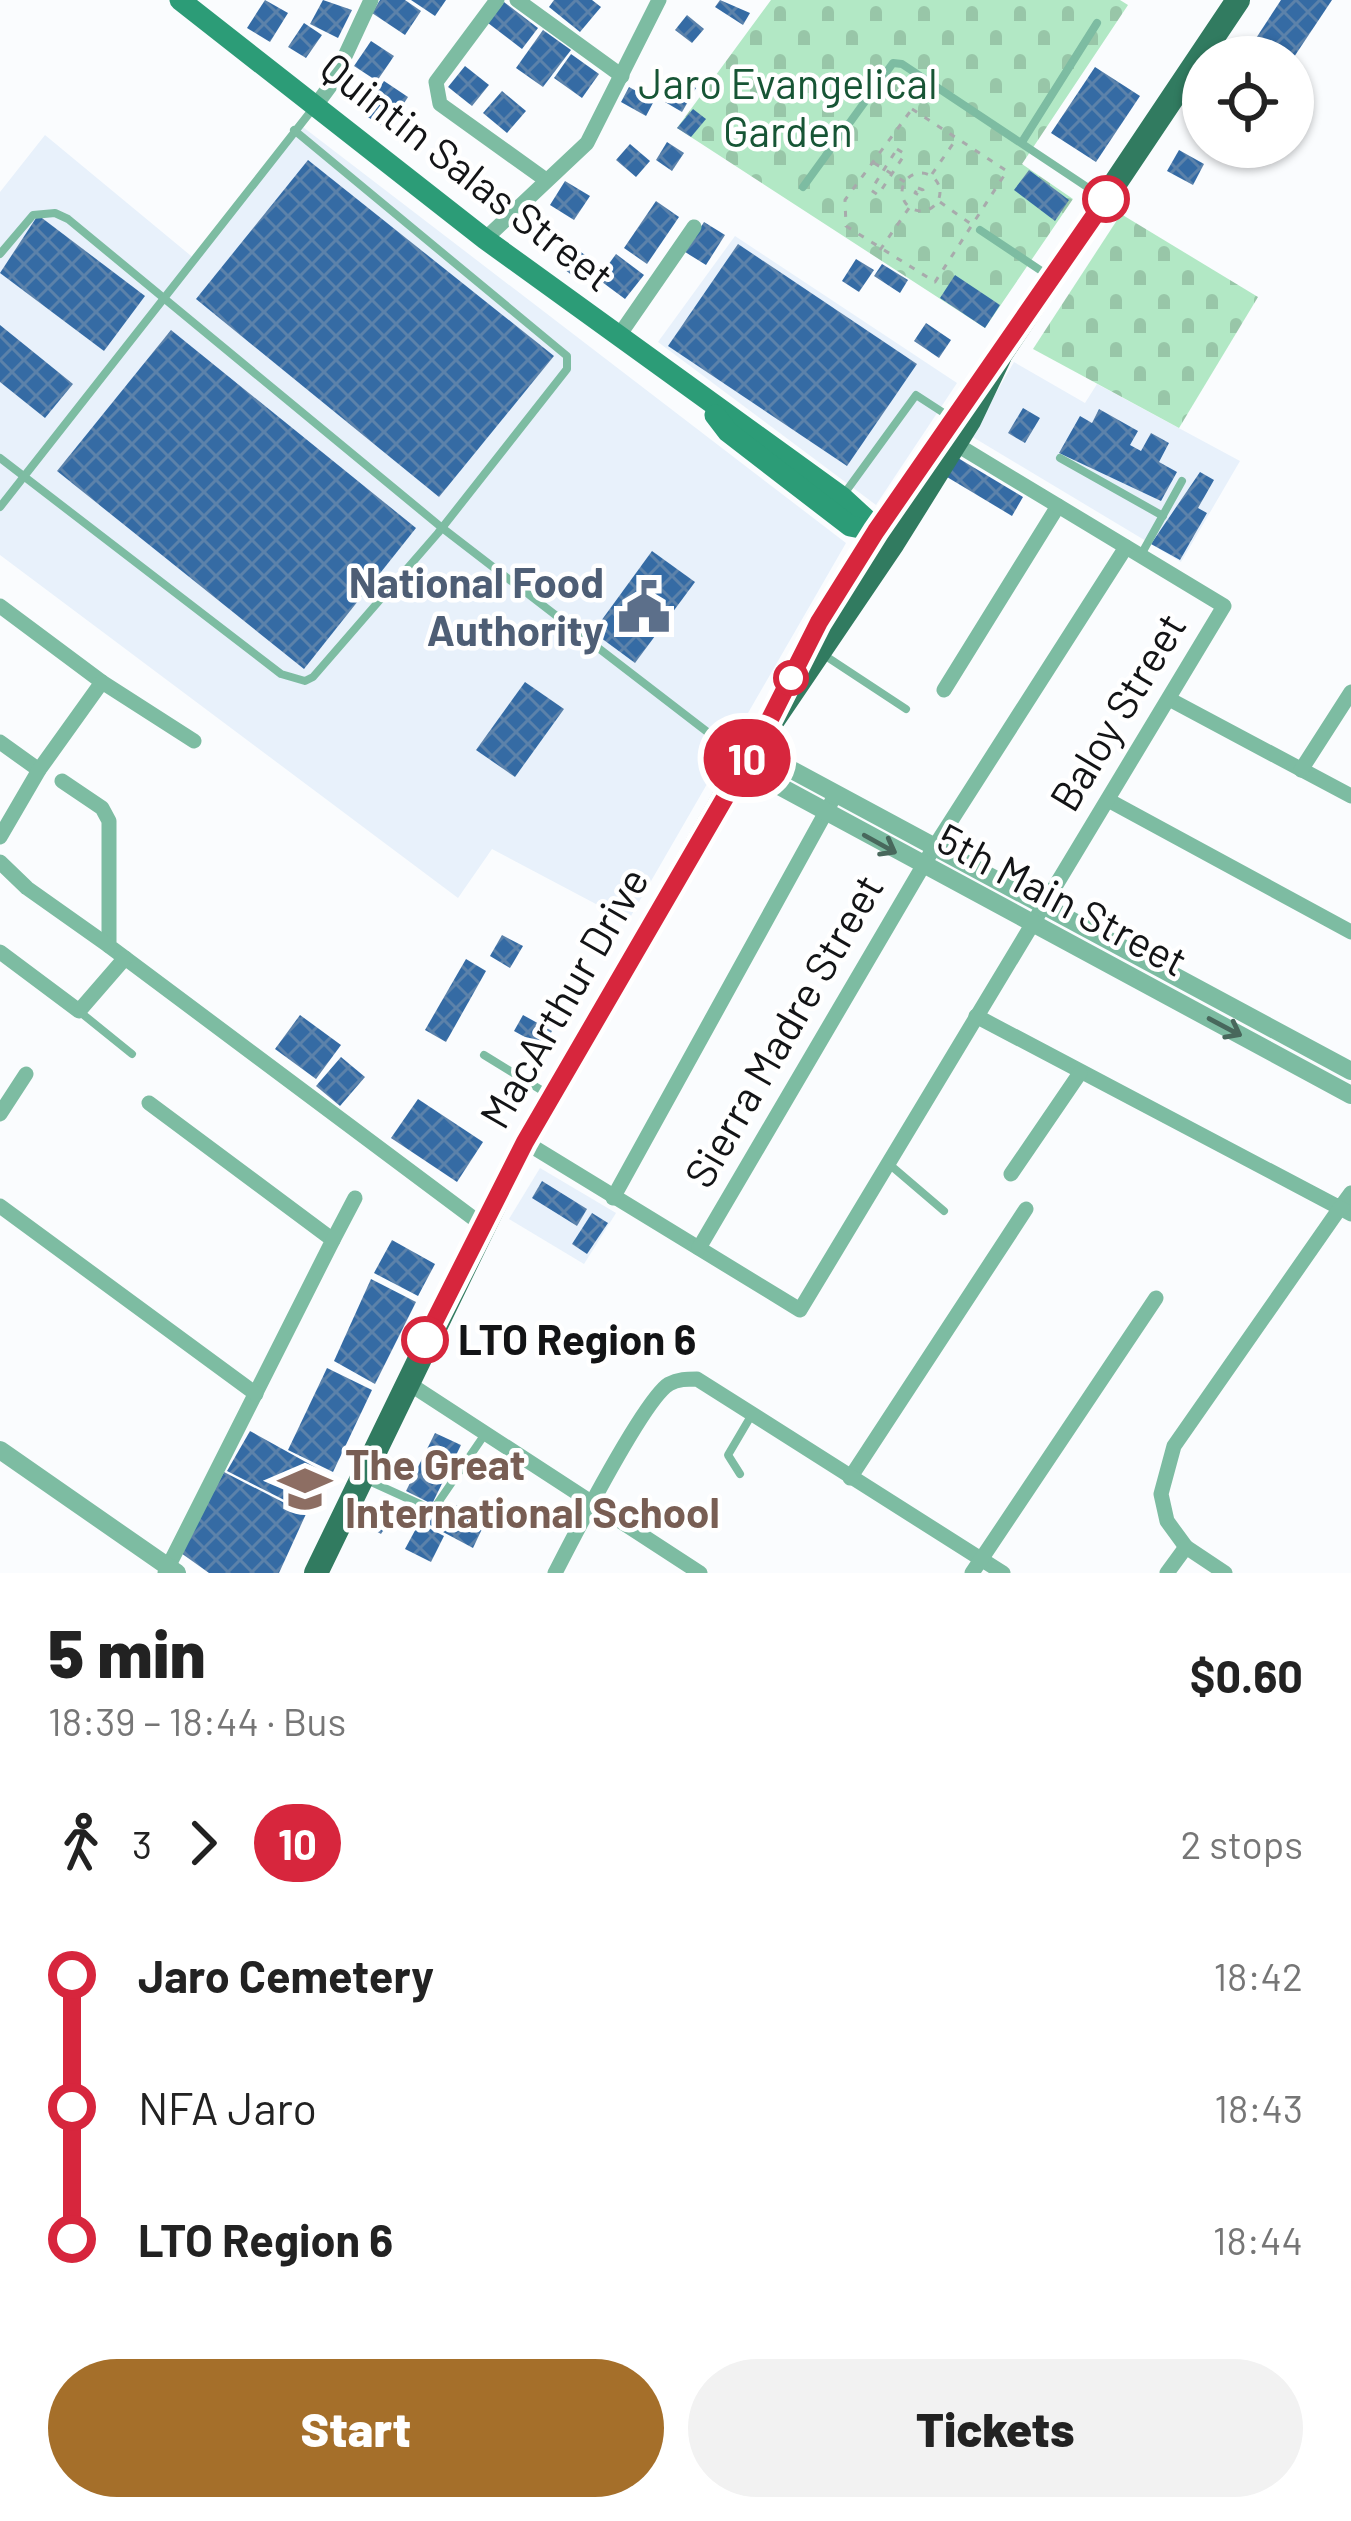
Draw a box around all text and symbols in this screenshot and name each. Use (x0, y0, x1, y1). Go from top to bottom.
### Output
map controls (1182, 36, 1314, 168)
button: locate (1182, 36, 1314, 168)
street label: Quintin Salas Street (312, 41, 624, 300)
park label: Jaro Evangelical Garden (638, 57, 938, 155)
unlabelled marker (1084, 177, 1128, 221)
place label: National Food Authority (349, 556, 604, 655)
public building icon: National Food Authority (615, 578, 673, 636)
street label: Baloy Street (1038, 603, 1196, 819)
unlabelled marker (775, 662, 807, 694)
line badge: 10 (693, 719, 801, 797)
text: 10 (728, 733, 766, 783)
street label: 5th Main Street (929, 811, 1196, 985)
one-way arrow (862, 833, 897, 856)
street label: MacArthur Drive (468, 858, 657, 1136)
street label: Sierra Madre Street (672, 865, 892, 1195)
one-way arrow (1206, 1016, 1241, 1039)
place label: LTO Region 6 (458, 1313, 696, 1364)
marker: LTO Region 6 (403, 1318, 447, 1362)
place label: The Great International School (345, 1438, 720, 1536)
school or university icon: The Great International School (276, 1460, 334, 1518)
text: 5 min (48, 1612, 206, 1691)
text: $0.60 (1190, 1648, 1303, 1702)
text: 18:39 – 18:44 · Bus (48, 1697, 346, 1744)
icon: walk (48, 1810, 114, 1876)
icon: forward (170, 1810, 236, 1876)
text: 10 (278, 1818, 317, 1868)
text: 3 (132, 1820, 152, 1867)
text: 2 stops (1180, 1820, 1303, 1867)
text: Jaro Cemetery (138, 1948, 434, 2002)
text: 18:42 (1213, 1952, 1303, 1999)
text: NFA Jaro (138, 2080, 317, 2134)
text: 18:43 (1214, 2084, 1303, 2131)
text: LTO Region 6 (138, 2212, 393, 2266)
text: 18:44 (1213, 2216, 1303, 2263)
button: Start (48, 2359, 664, 2497)
button: Tickets (688, 2359, 1303, 2497)

